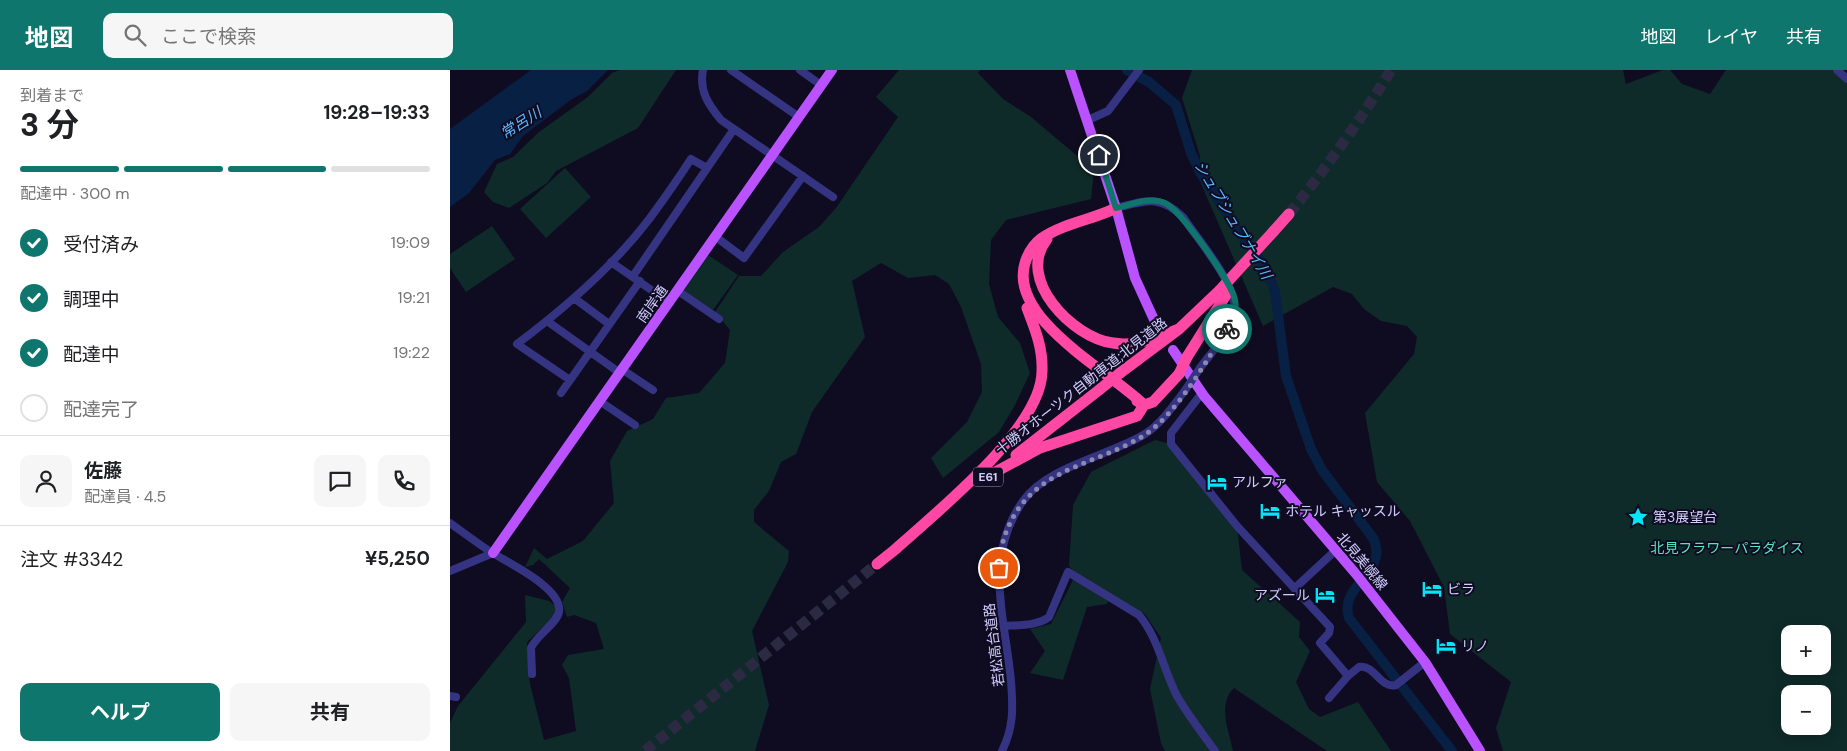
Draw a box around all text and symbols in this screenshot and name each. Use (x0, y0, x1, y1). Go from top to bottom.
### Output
search box (103, 13, 453, 58)
icon: search (121, 21, 149, 49)
text: 地図 (25, 22, 73, 53)
text: ここで検索 (161, 24, 256, 49)
text: 地図 (1641, 25, 1677, 49)
text: レイヤ (1705, 25, 1758, 49)
text: 共有 (1786, 25, 1822, 49)
text: 到着まで (20, 85, 84, 106)
text: 19:28–19:33 (323, 100, 430, 125)
water label: 常呂川 (497, 102, 547, 143)
text: 3 分 (20, 104, 79, 146)
pin (1078, 134, 1120, 176)
icon: home (1085, 141, 1113, 169)
water label: シュブシュブナイ川 (1190, 157, 1277, 285)
text: 配達中 · 300 m (20, 183, 130, 204)
icon: check (20, 229, 48, 257)
text: 受付済み (63, 232, 139, 257)
text: 19:09 (391, 232, 430, 253)
street label: 南岸通 (633, 282, 671, 326)
icon: check (20, 284, 48, 312)
text: 調理中 (63, 287, 120, 312)
text: 19:21 (398, 287, 430, 308)
courier (1202, 304, 1252, 354)
street label: 十勝オホーツク自動車道;北見道路 (992, 313, 1170, 459)
icon: bike (1213, 315, 1241, 343)
icon: check (20, 339, 48, 367)
text: 配達中 (63, 342, 120, 367)
text: 19:22 (393, 342, 430, 363)
text: 配達完了 (63, 397, 139, 422)
button: person (20, 455, 72, 507)
button: chat (314, 455, 366, 507)
button: phone (378, 455, 430, 507)
text: 佐藤 (84, 458, 122, 483)
road number: E61 (973, 468, 1003, 487)
hotel icon: アルファ (1206, 471, 1228, 493)
place label: アルファ (1232, 473, 1288, 491)
text: 配達員 · 4.5 (84, 486, 166, 507)
hotel icon: ホテル キャッスル (1259, 500, 1281, 522)
place label: ホテル キャッスル (1285, 502, 1401, 520)
place icon: 第3展望台 (1627, 506, 1649, 528)
place label: 第3展望台 (1653, 508, 1717, 526)
street label: 北見美幌線 (1333, 528, 1391, 594)
park label: 北見フラワーパラダイス (1650, 539, 1804, 557)
text: ¥5,250 (365, 546, 430, 571)
text: 注文 #3342 (20, 547, 123, 572)
pin (978, 547, 1020, 589)
icon: bag (985, 554, 1013, 582)
hotel icon: ビラ (1421, 578, 1443, 600)
place label: ビラ (1447, 580, 1475, 598)
hotel icon: アズール (1314, 584, 1336, 606)
place label: アズール (1254, 586, 1310, 604)
street label: 若松高台道路 (980, 602, 1008, 688)
map controls (1781, 625, 1831, 735)
button: + (1781, 625, 1831, 675)
hotel icon: リノ (1435, 635, 1457, 657)
place label: リノ (1461, 637, 1489, 655)
button: ヘルプ (20, 683, 220, 741)
button: 共有 (230, 683, 430, 741)
button: − (1781, 685, 1831, 735)

